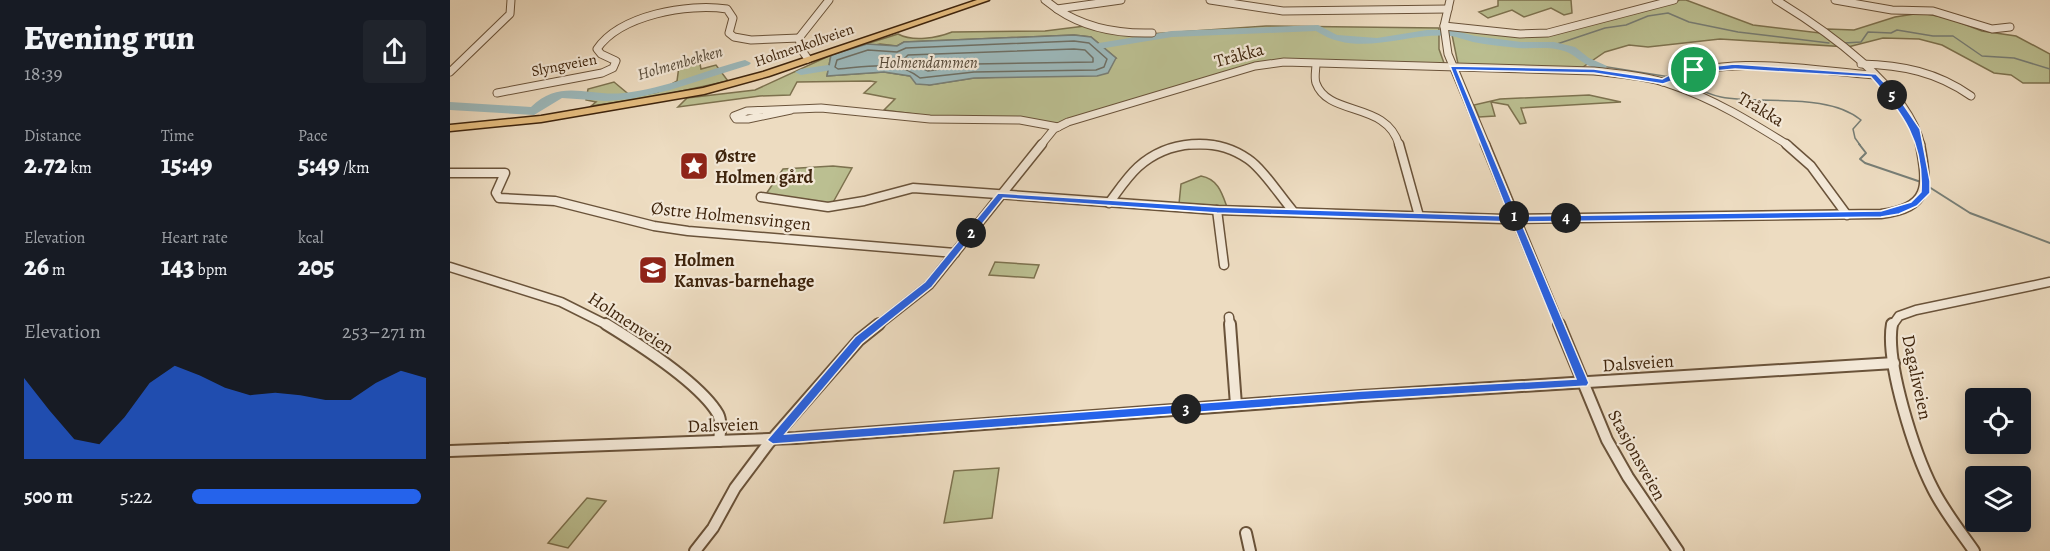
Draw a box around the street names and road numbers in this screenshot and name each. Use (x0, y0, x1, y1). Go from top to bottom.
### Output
street label: Holmenkollveien (752, 19, 856, 71)
street label: Tråkka (1212, 37, 1267, 73)
street label: Slyngveien (530, 49, 598, 81)
street label: Tråkka (1733, 86, 1789, 133)
street label: Østre Holmensvingen (650, 196, 812, 236)
street label: Holmenveien (583, 286, 679, 360)
street label: Dagaliveien (1896, 332, 1938, 422)
street label: Dalsveien (1602, 349, 1675, 377)
street label: Stasjonsveien (1602, 405, 1672, 505)
street label: Dalsveien (687, 412, 759, 438)

